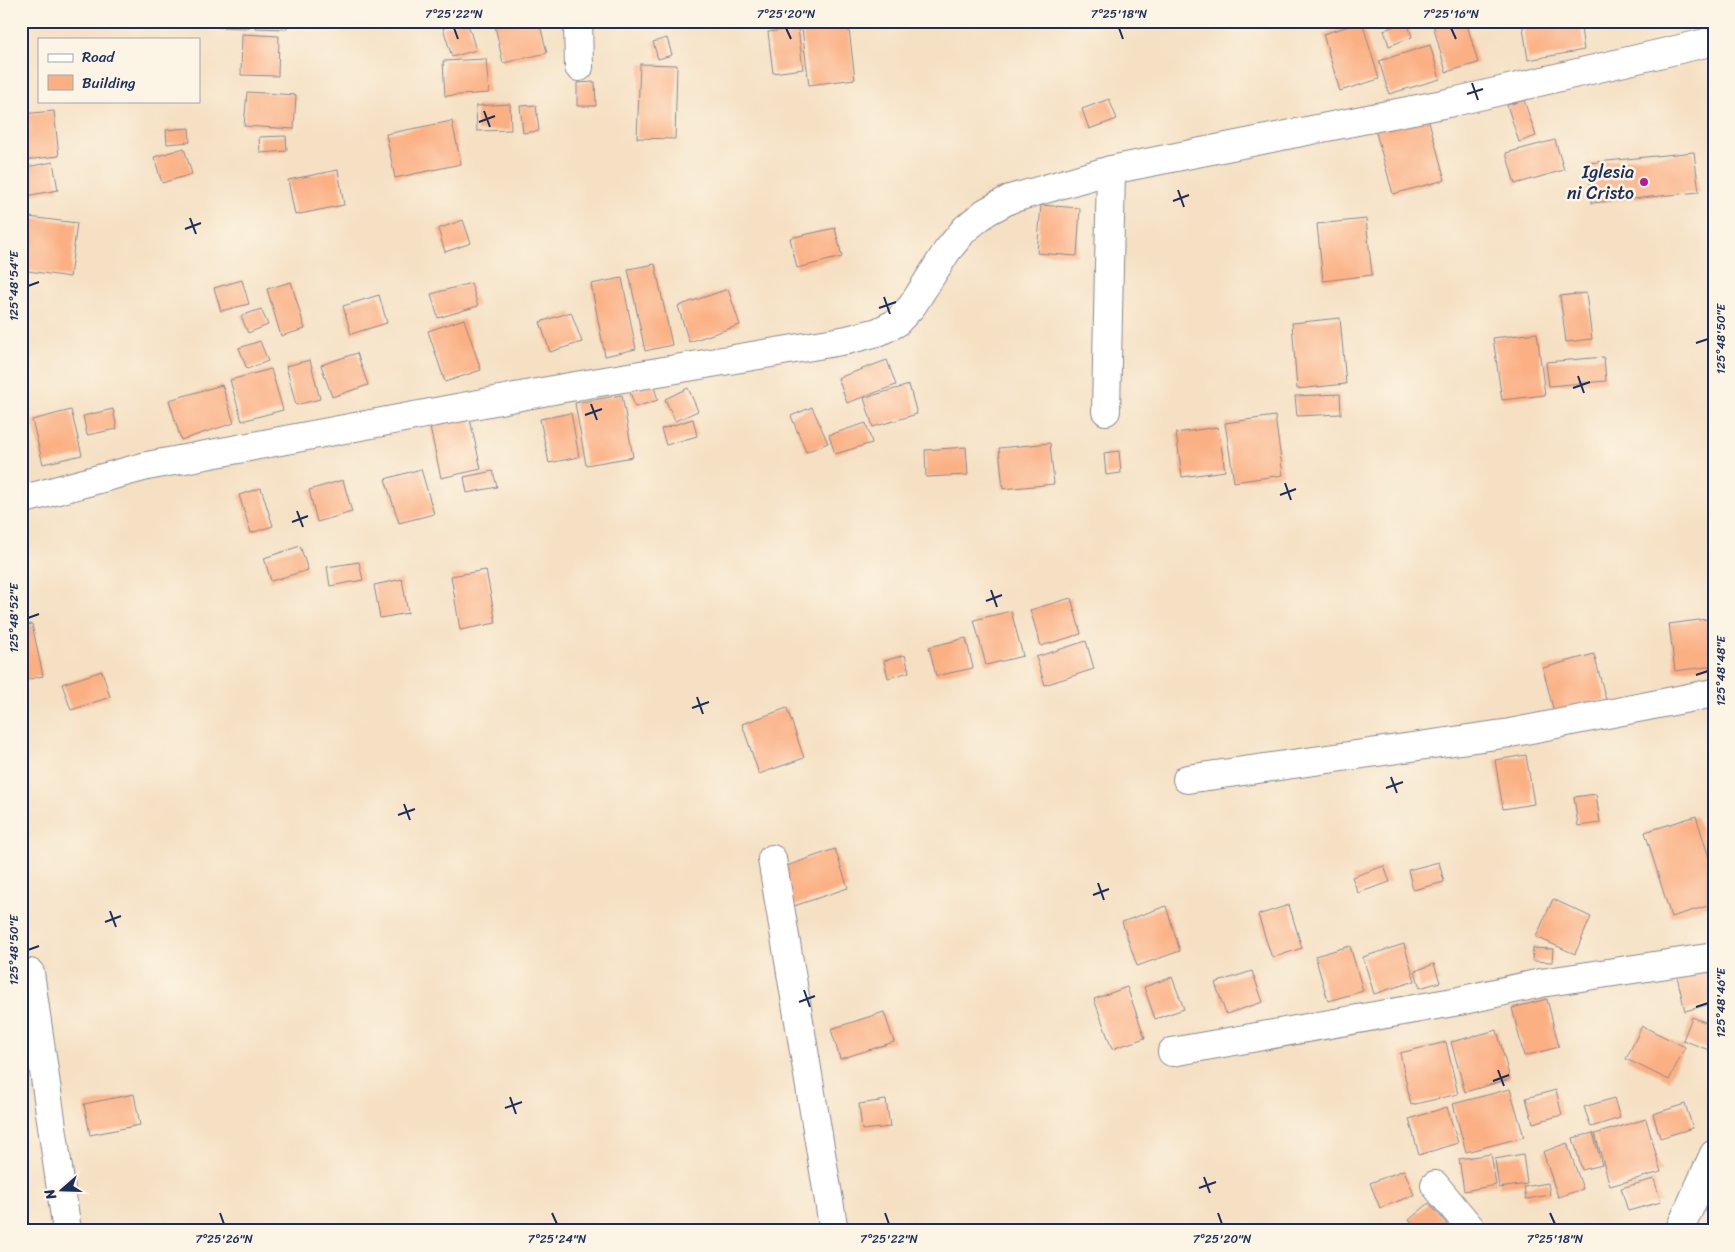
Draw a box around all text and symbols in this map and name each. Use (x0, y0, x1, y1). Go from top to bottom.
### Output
text: 7°25'22"N (425, 3, 484, 25)
text: 7°25'20"N (757, 3, 816, 25)
text: 7°25'18"N (1091, 3, 1148, 25)
text: 7°25'16"N (1423, 3, 1480, 25)
legend (38, 38, 200, 102)
text: Road (82, 44, 115, 70)
text: Building (82, 70, 136, 96)
place label: Iglesia ni Cristo (1567, 156, 1634, 209)
marker: Iglesia ni Cristo (1638, 176, 1650, 188)
text: 125°48'54"E (3, 250, 25, 321)
text: 125°48'50"E (1710, 303, 1732, 374)
text: 125°48'52"E (3, 582, 25, 653)
text: 125°48'48"E (1710, 635, 1732, 706)
text: 125°48'50"E (3, 914, 25, 985)
text: 125°48'46"E (1710, 967, 1732, 1038)
north arrow (38, 1164, 88, 1214)
text: N (37, 1185, 64, 1204)
text: 7°25'26"N (195, 1228, 254, 1250)
text: 7°25'24"N (528, 1228, 587, 1250)
text: 7°25'22"N (860, 1228, 919, 1250)
text: 7°25'20"N (1193, 1228, 1252, 1250)
text: 7°25'18"N (1527, 1228, 1584, 1250)

